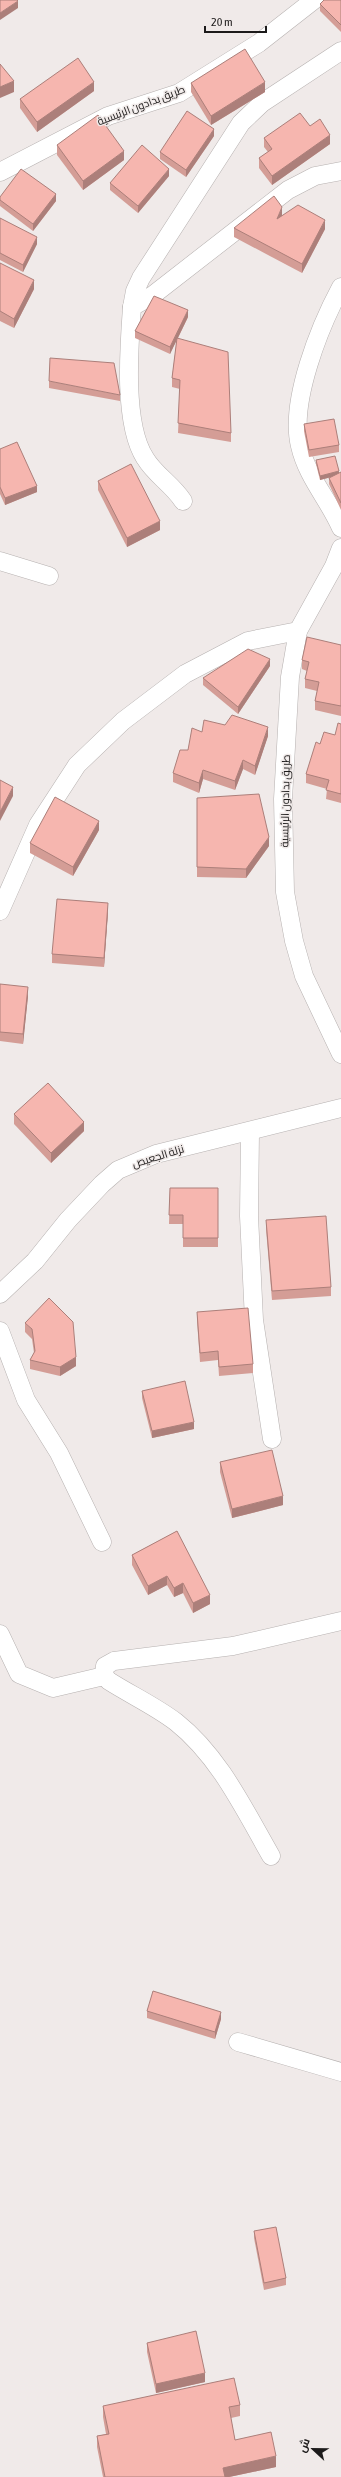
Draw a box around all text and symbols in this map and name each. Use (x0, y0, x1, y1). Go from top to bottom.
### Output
scale bar (205, 8, 266, 34)
text: 20 m (211, 15, 233, 29)
street label: طريق بدادون الرئيسية (95, 83, 187, 128)
street label: طريق بدادون الرئيسية (278, 754, 293, 848)
street label: نزلة الجعيص (131, 1142, 186, 1171)
north arrow (293, 2429, 333, 2469)
text: ش (296, 2436, 313, 2454)

